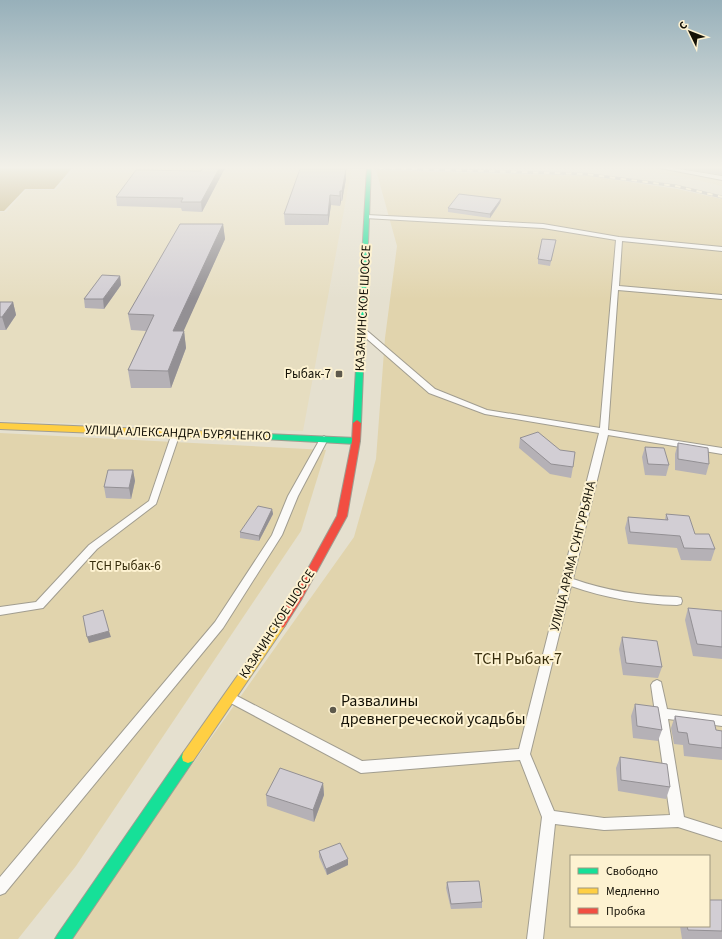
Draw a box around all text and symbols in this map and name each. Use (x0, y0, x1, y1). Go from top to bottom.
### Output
north arrow (670, 12, 710, 52)
text: С (675, 18, 691, 33)
street label: КАЗАЧИНСКОЕ ШОССЕ (351, 244, 375, 372)
place label: Рыбак-7 (285, 365, 331, 383)
marker: Рыбак-7 (334, 369, 344, 379)
street label: УЛИЦА АЛЕКСАНДРА БУРЯЧЕНКО (85, 421, 271, 445)
street label: УЛИЦА АРАМА СУНГУРЬЯНА (546, 478, 601, 633)
park label: ТСН Рыбак-6 (89, 557, 161, 575)
street label: КАЗАЧИНСКОЕ ШОССЕ (235, 566, 319, 682)
park label: ТСН Рыбак-7 (474, 648, 562, 670)
place label: Развалины древнегреческой усадьбы (341, 690, 525, 730)
marker: Развалины древнегреческой усадьбы (328, 705, 338, 715)
legend (570, 855, 710, 927)
text: Свободно (606, 863, 658, 880)
text: Медленно (606, 883, 660, 900)
text: Пробка (606, 903, 645, 920)

